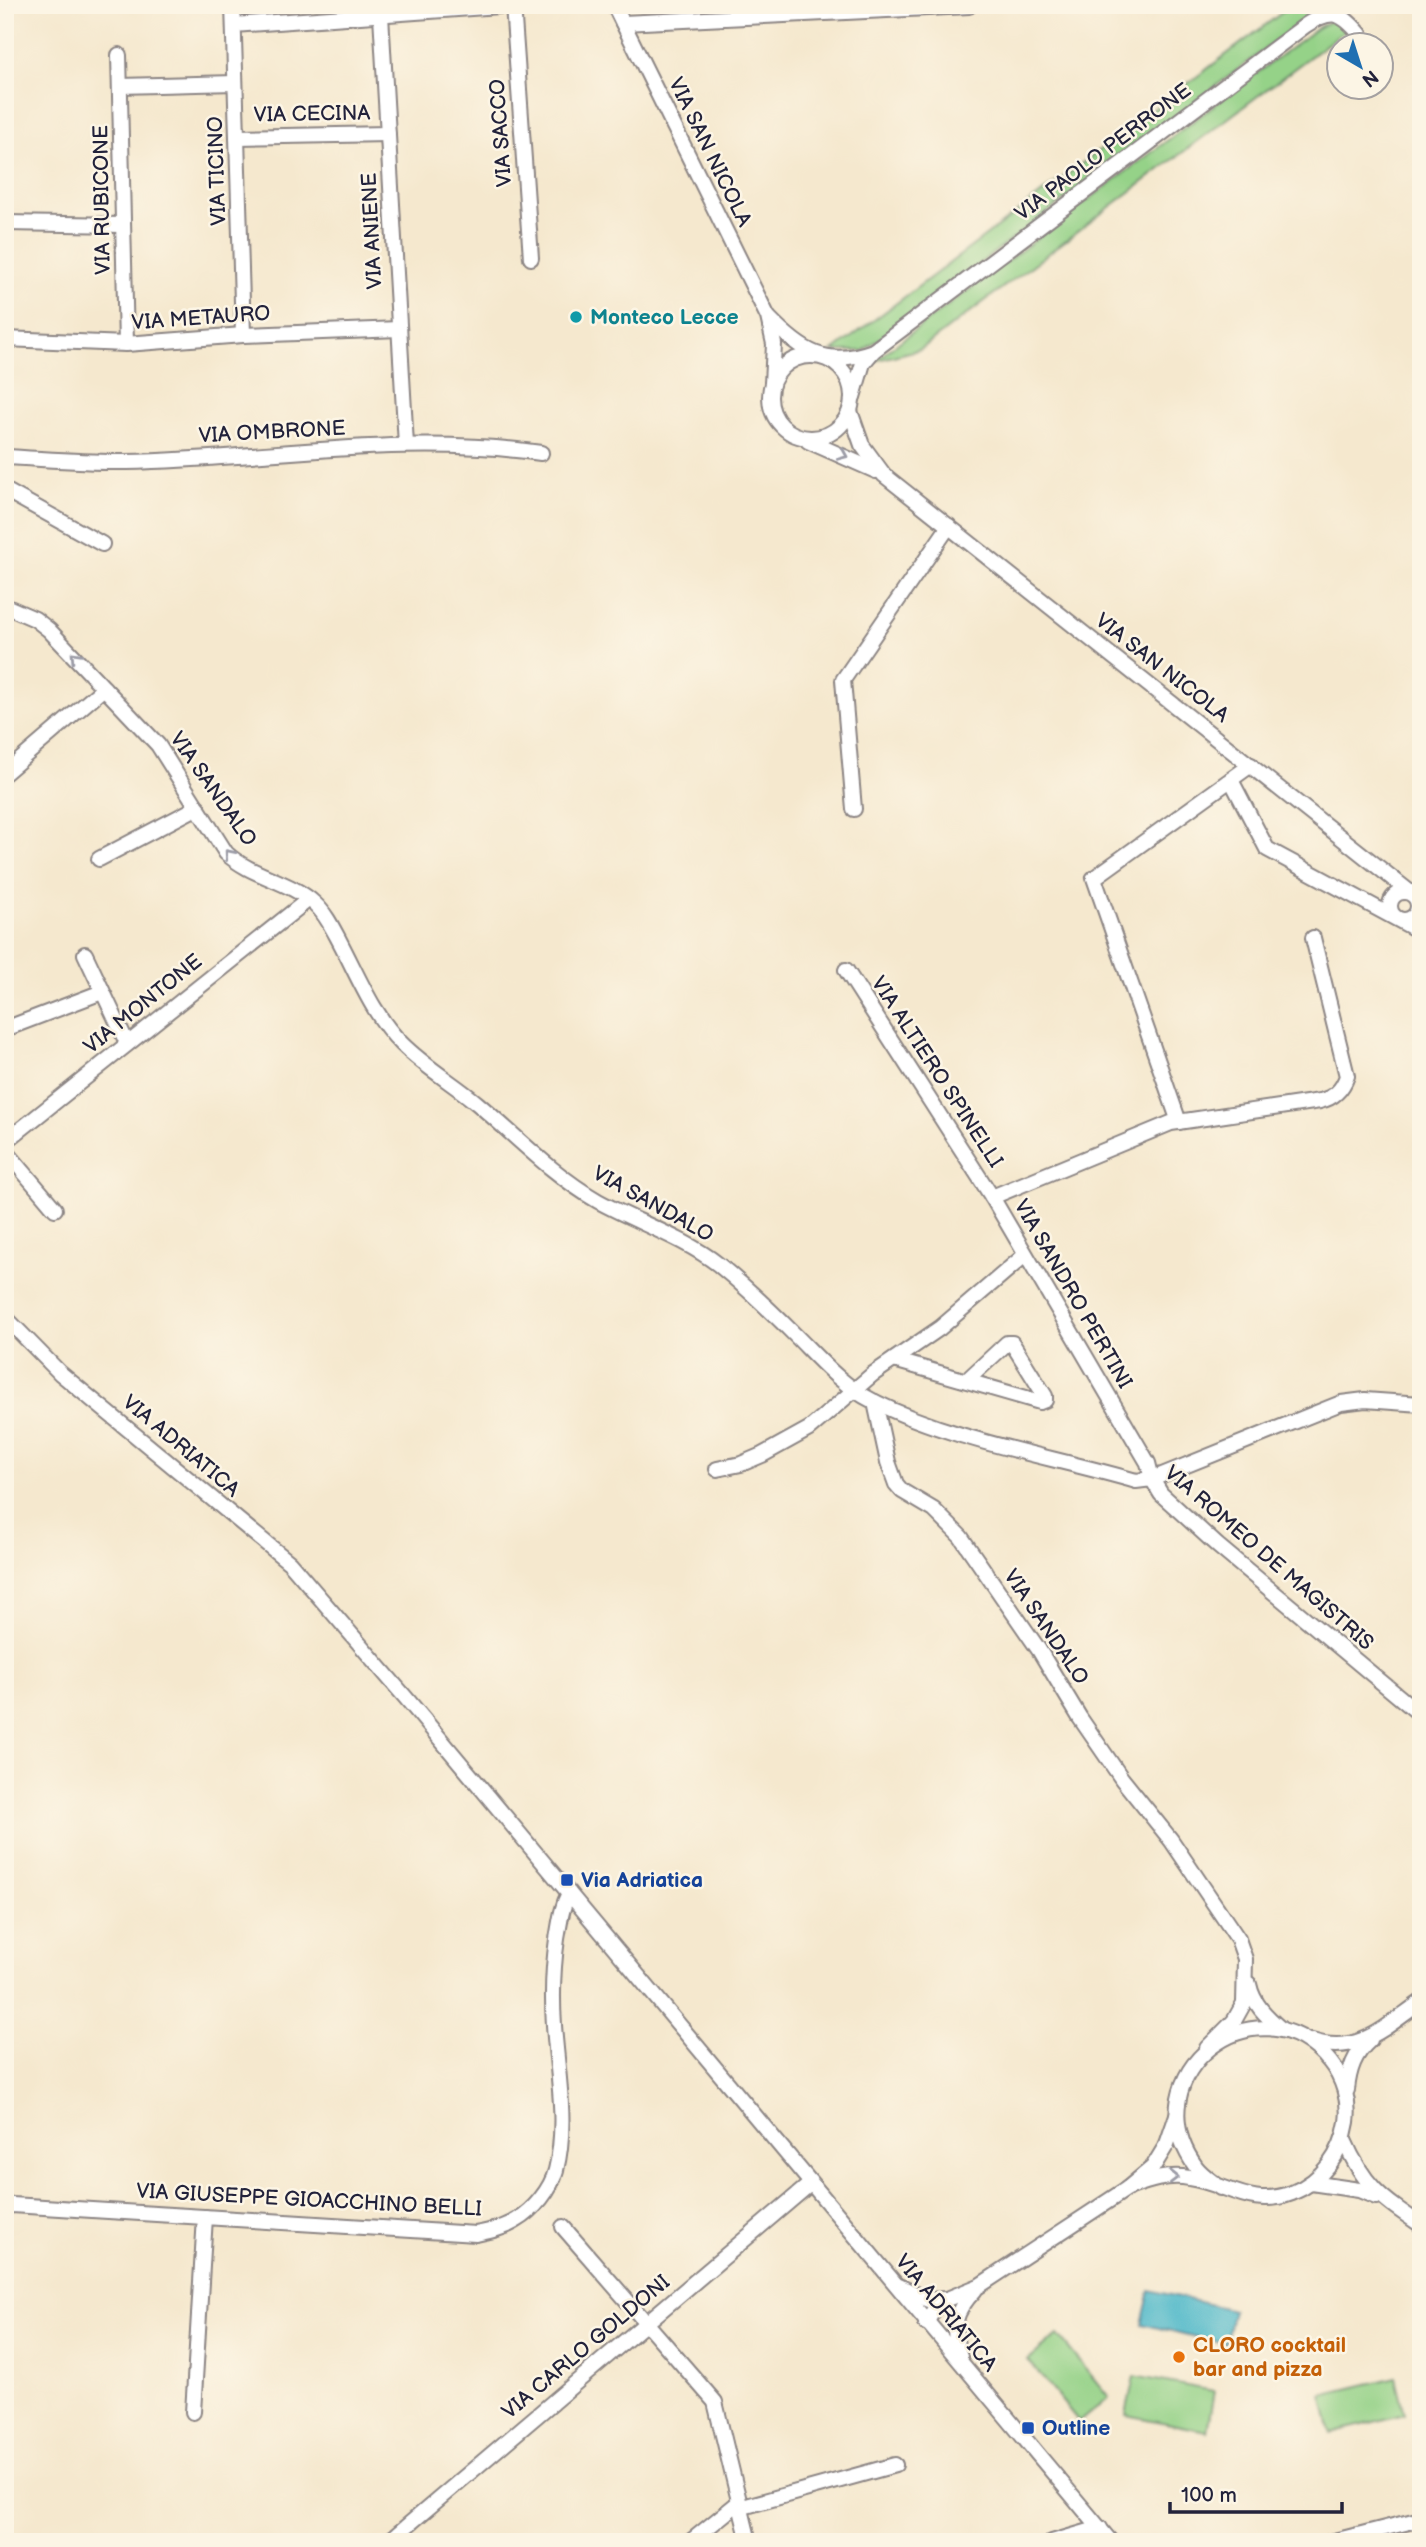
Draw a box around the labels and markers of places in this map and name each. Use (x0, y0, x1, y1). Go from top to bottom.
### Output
place label: Monteco Lecce (590, 305, 739, 330)
marker: Monteco Lecce (568, 309, 584, 325)
place label: Via Adriatica (581, 1868, 703, 1893)
marker: Via Adriatica (559, 1872, 575, 1888)
place label: CLORO cocktail bar and pizza (1193, 2333, 1346, 2382)
marker: CLORO cocktail bar and pizza (1171, 2349, 1187, 2365)
place label: Outline (1042, 2416, 1110, 2441)
marker: Outline (1020, 2420, 1036, 2436)

